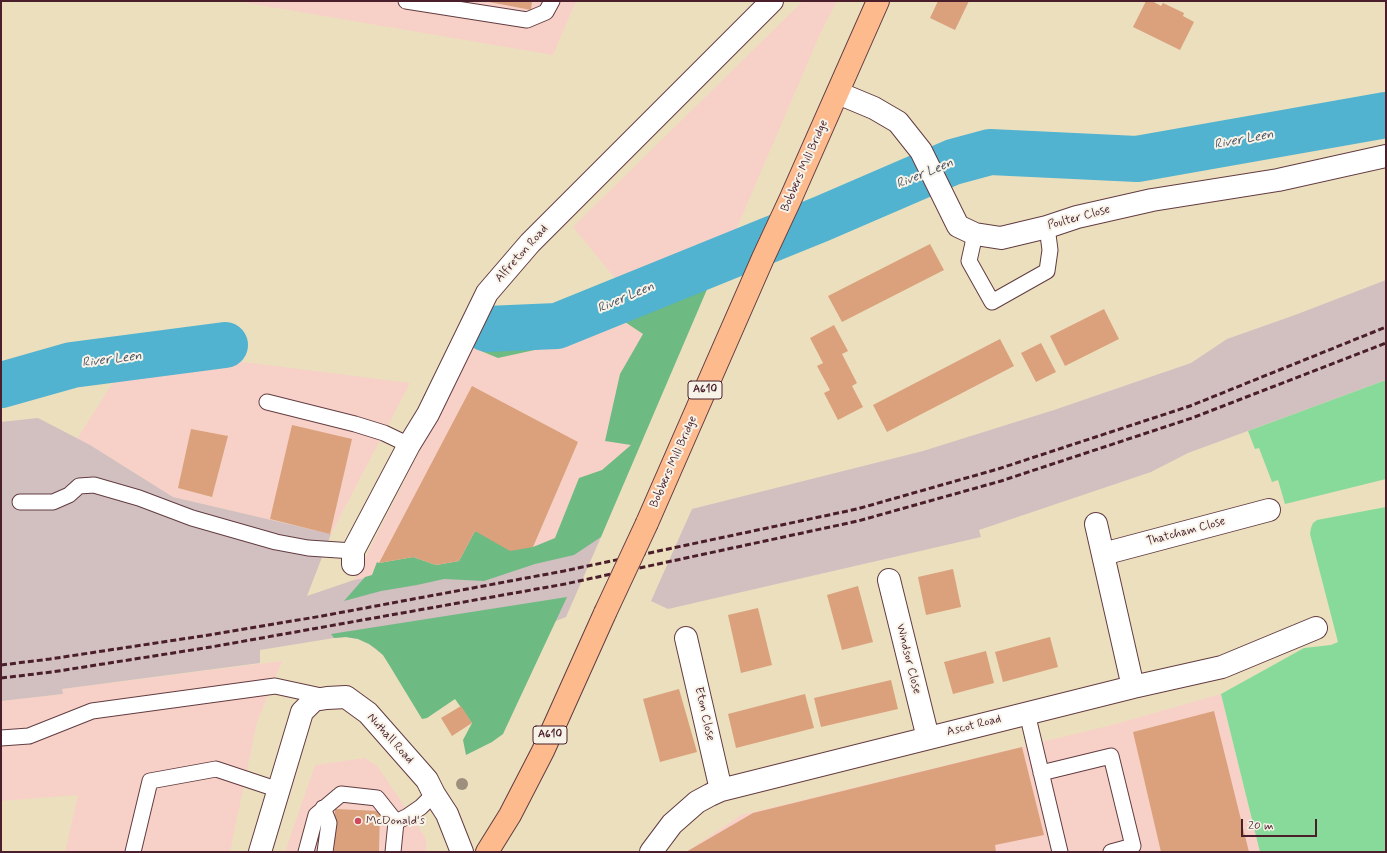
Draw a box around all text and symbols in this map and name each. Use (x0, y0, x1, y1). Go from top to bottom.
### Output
street label: Bobbers Mill Bridge (778, 118, 832, 214)
water label: River Leen (1213, 127, 1275, 153)
water label: River Leen (894, 156, 956, 192)
street label: Poulter Close (1046, 203, 1112, 233)
street label: Alfreton Road (492, 222, 552, 286)
water label: River Leen (595, 279, 657, 317)
water label: River Leen (81, 349, 143, 371)
road number: A610 (688, 381, 722, 399)
street label: Bobbers Mill Bridge (647, 414, 701, 510)
street label: Thatcham Close (1145, 515, 1227, 549)
street label: Windsor Close (892, 622, 924, 696)
street label: Eton Close (691, 686, 717, 742)
street label: Nuthall Road (364, 711, 416, 767)
street label: Ascot Road (945, 712, 1003, 740)
road number: A610 (533, 726, 567, 744)
scale bar (1243, 811, 1319, 837)
place label: McDonald's (366, 814, 425, 828)
marker: McDonald's (353, 816, 363, 826)
text: 20 m (1248, 818, 1274, 834)

